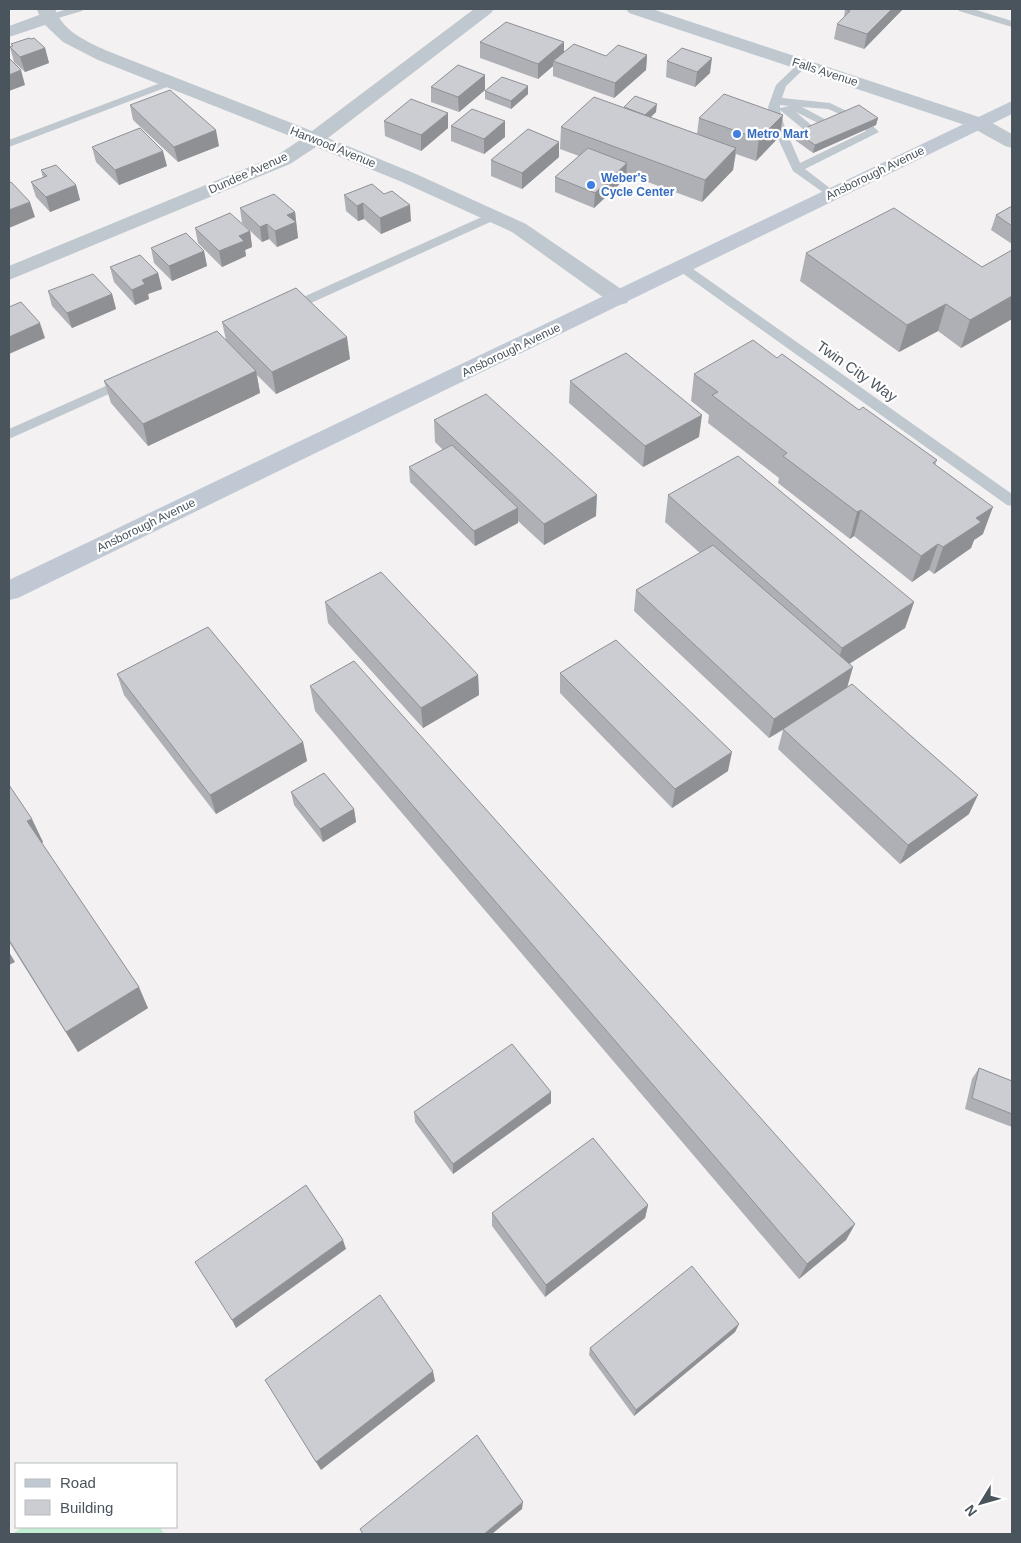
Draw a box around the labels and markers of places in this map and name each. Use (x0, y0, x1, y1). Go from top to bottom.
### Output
place label: Metro Mart (747, 127, 808, 141)
marker: Metro Mart (731, 128, 743, 140)
place label: Weber's Cycle Center (601, 171, 675, 199)
marker: Weber's Cycle Center (585, 179, 597, 191)

